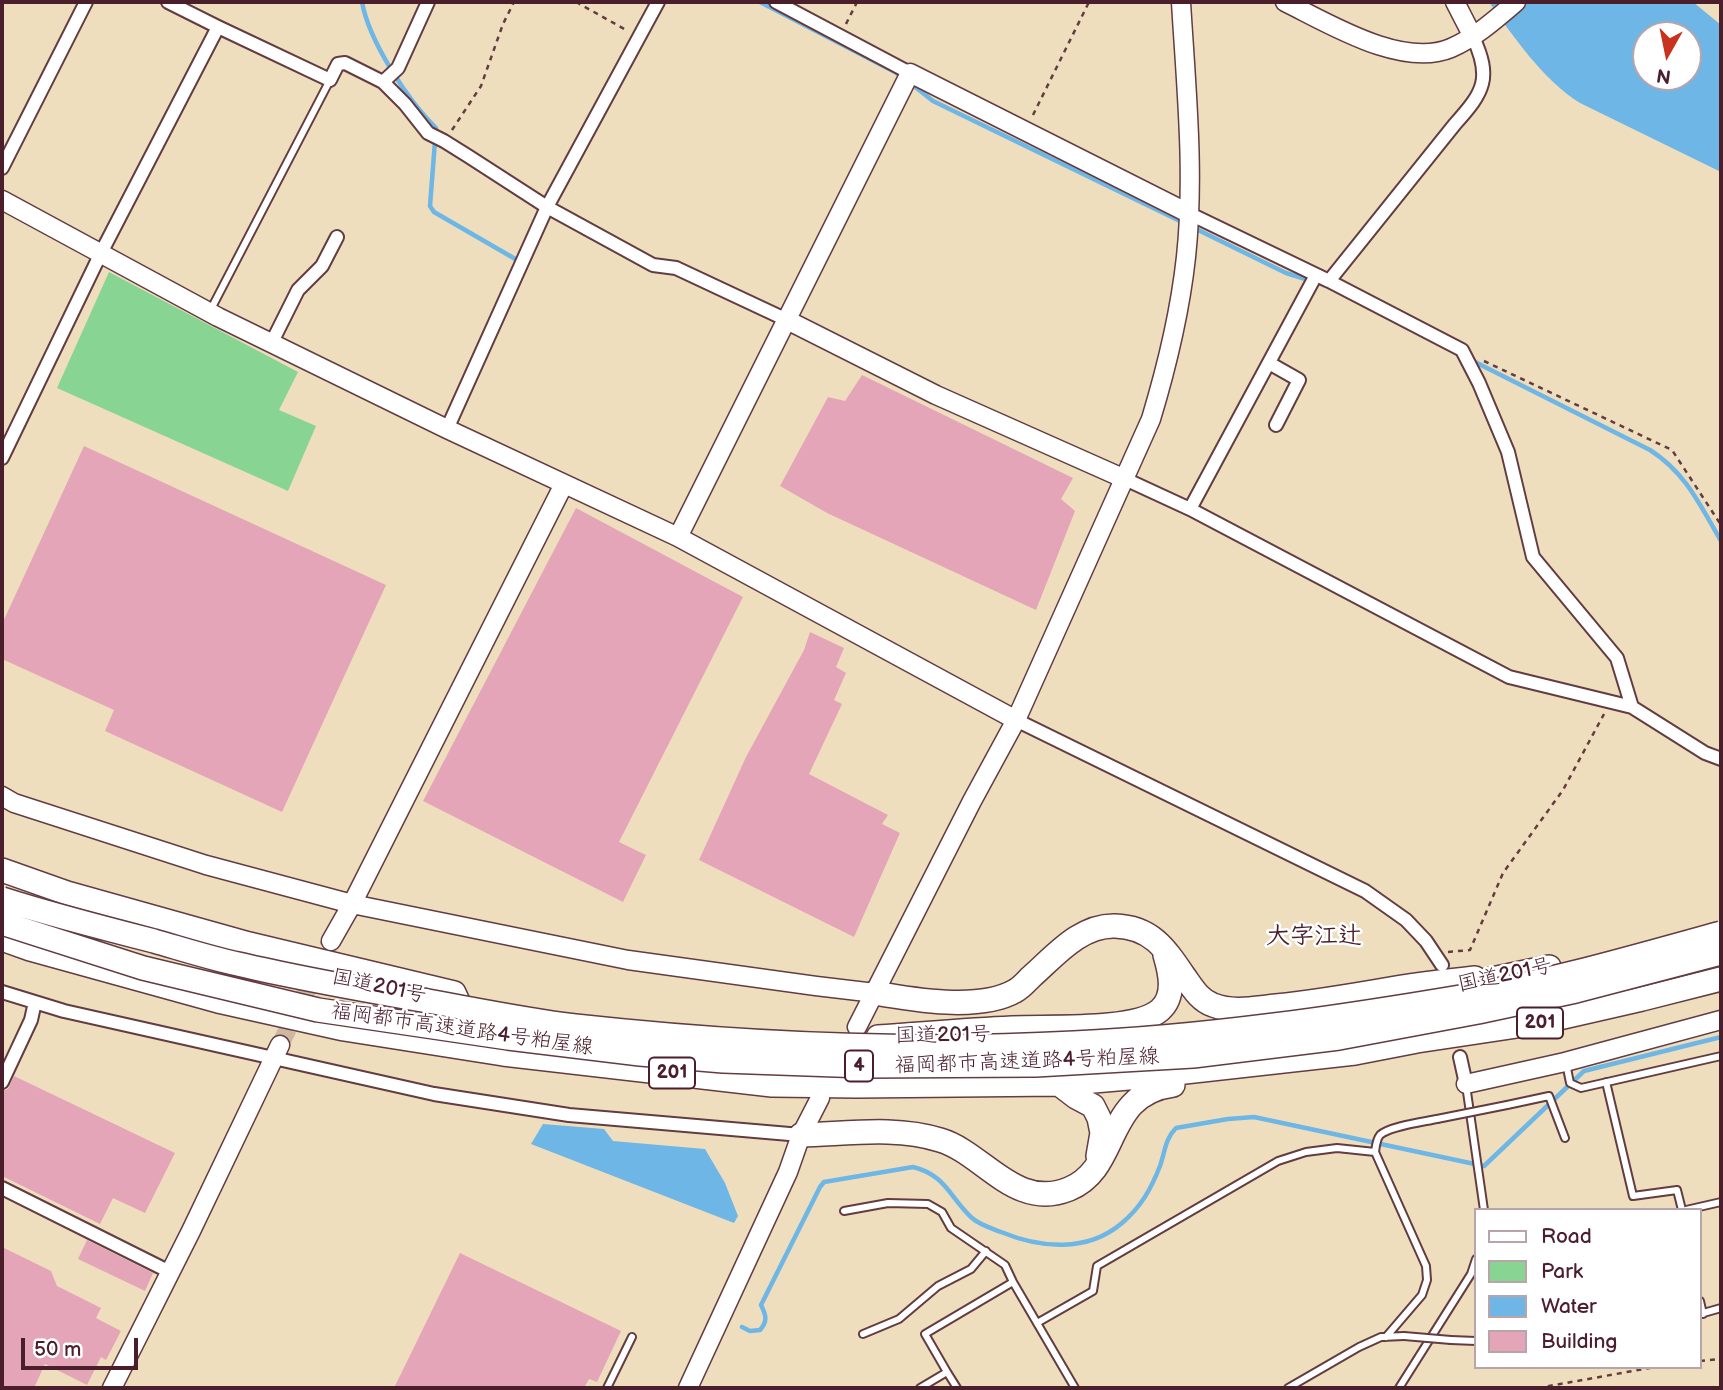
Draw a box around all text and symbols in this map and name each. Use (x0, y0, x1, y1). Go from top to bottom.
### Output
north arrow (1632, 21, 1702, 91)
text: N (1655, 63, 1673, 88)
district label: 大字江辻 (1266, 923, 1362, 951)
street label: 国道201号 (1455, 954, 1555, 998)
street label: 国道201号 (329, 965, 429, 1009)
street label: 福岡都市高速道路4号粕屋線 (329, 999, 595, 1061)
road number: 201 (1517, 1007, 1563, 1038)
street label: 国道201号 (895, 1023, 991, 1049)
street label: 福岡都市高速道路4号粕屋線 (894, 1045, 1160, 1079)
road number: 4 (845, 1050, 873, 1082)
road number: 201 (649, 1058, 695, 1088)
legend (1474, 1208, 1702, 1369)
text: Road (1541, 1224, 1592, 1249)
text: Park (1541, 1259, 1583, 1284)
text: Water (1541, 1294, 1597, 1319)
scale bar (24, 1324, 142, 1368)
text: Building (1541, 1329, 1617, 1354)
text: 50 m (34, 1337, 81, 1362)

